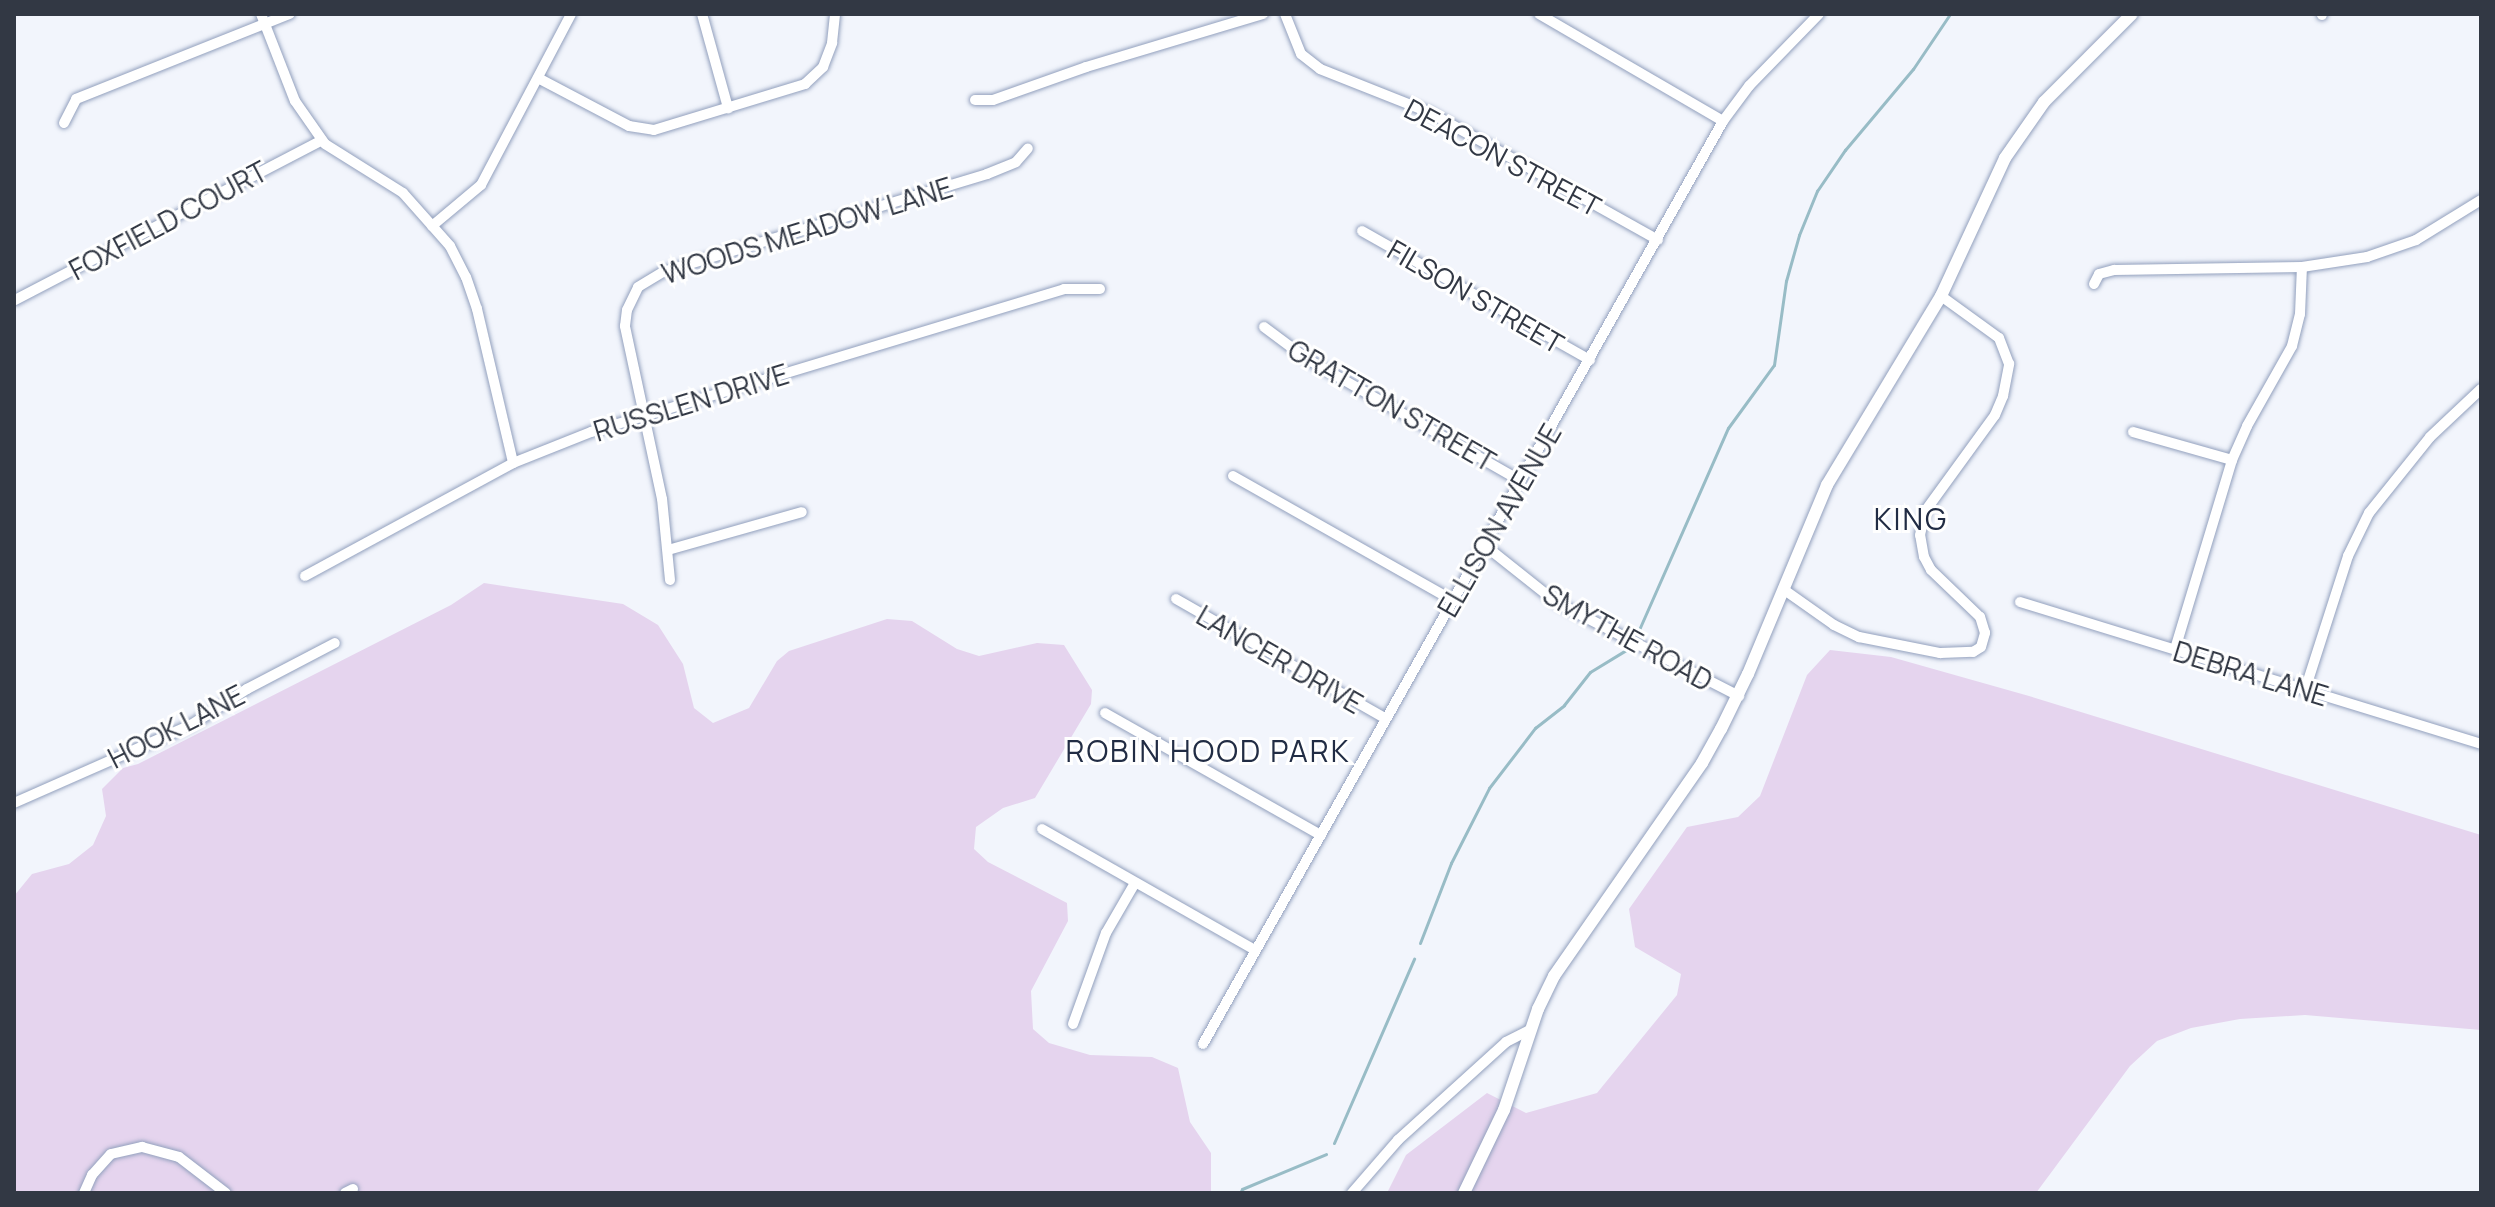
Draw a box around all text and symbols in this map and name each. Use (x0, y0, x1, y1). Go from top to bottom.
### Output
street label: DEACON STREET (1399, 91, 1607, 223)
street label: FOXFIELD COURT (63, 154, 273, 286)
street label: WOODS MEADOW LANE (658, 170, 956, 290)
street label: FILSON STREET (1382, 232, 1570, 360)
street label: GRATTON STREET (1282, 332, 1502, 478)
street label: RUSSLEN DRIVE (589, 356, 793, 448)
street label: ELLISON AVENUE (1430, 418, 1568, 622)
district label: KING (1874, 501, 1948, 537)
street label: SMYTHE ROAD (1537, 577, 1719, 697)
street label: LANCER DRIVE (1191, 598, 1369, 720)
street label: DEBRA LANE (2170, 634, 2332, 712)
street label: HOOK LANE (102, 677, 250, 775)
district label: ROBIN HOOD PARK (1066, 733, 1350, 769)

